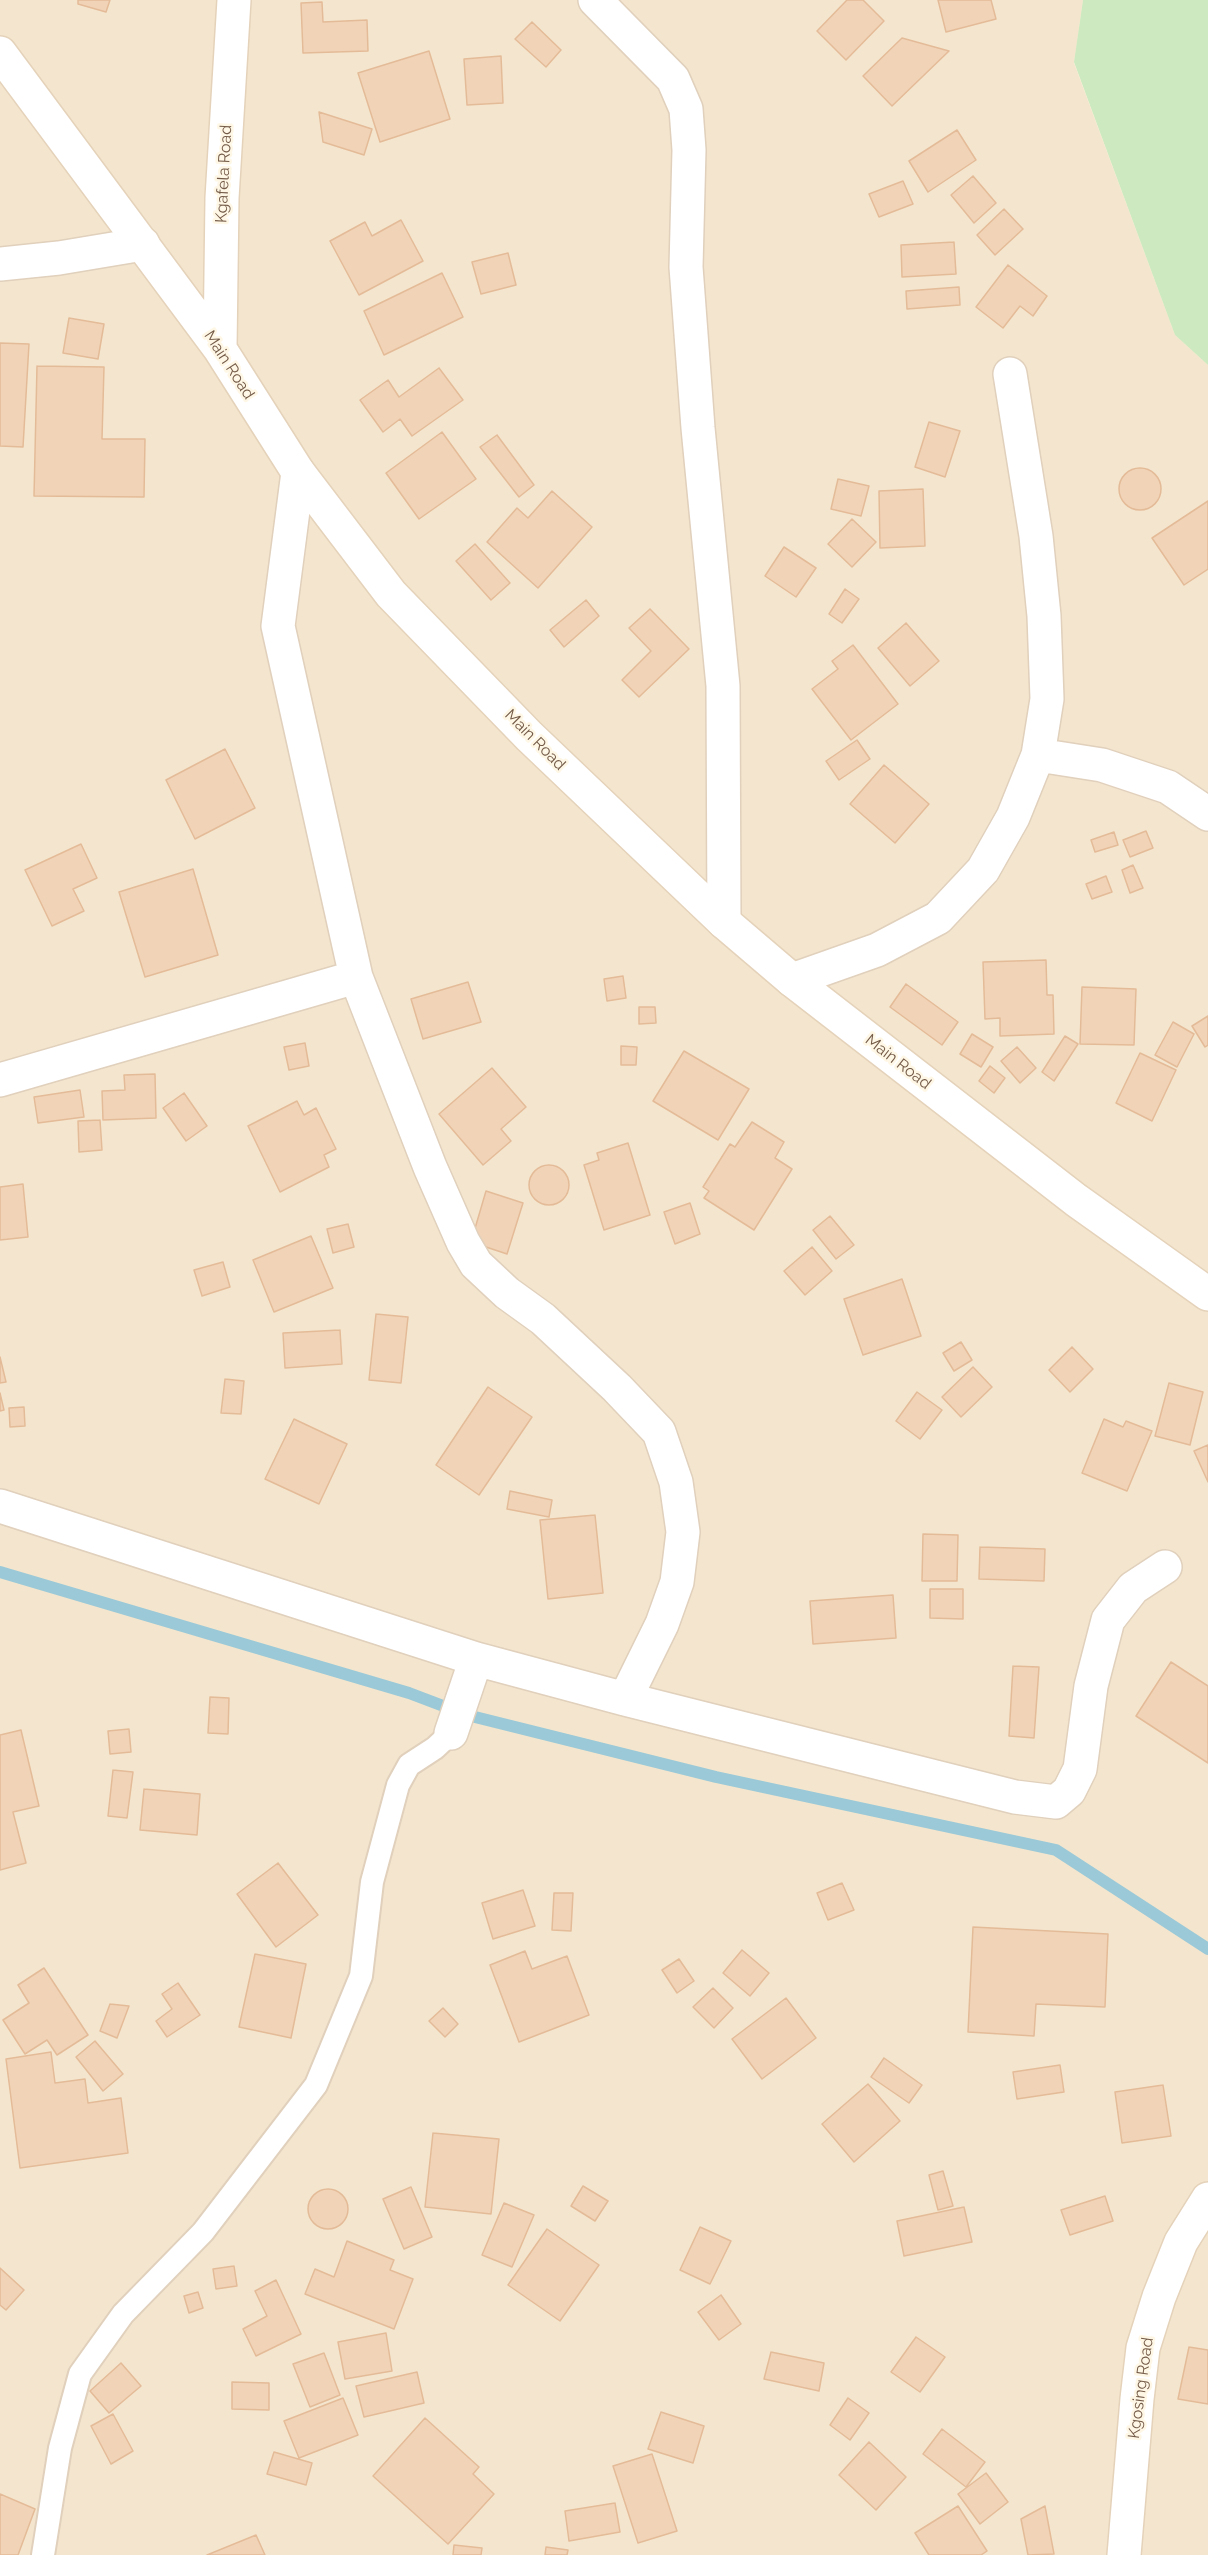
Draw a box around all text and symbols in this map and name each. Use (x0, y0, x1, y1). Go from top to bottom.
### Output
street label: Kgafela Road (212, 124, 236, 224)
street label: Main Road (200, 327, 258, 403)
street label: Main Road (501, 706, 569, 774)
street label: Main Road (861, 1030, 935, 1094)
street label: Kgosing Road (1124, 2336, 1158, 2440)

